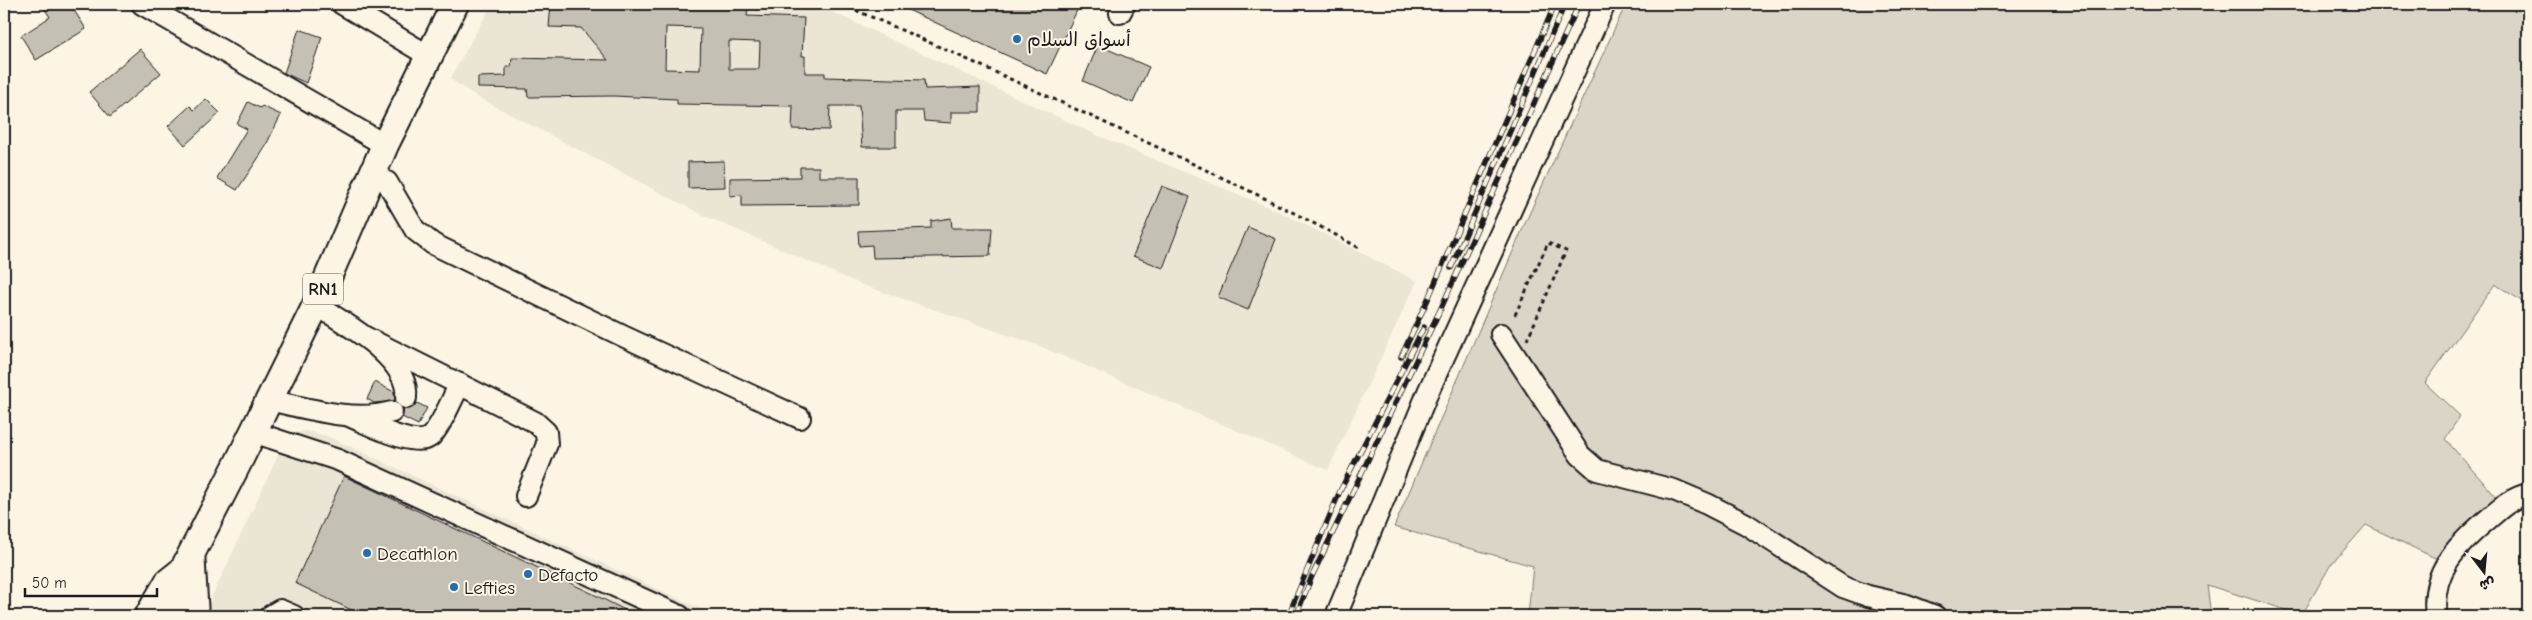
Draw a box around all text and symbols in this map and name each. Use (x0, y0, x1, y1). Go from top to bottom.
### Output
place label: أسواق السلام (1027, 29, 1131, 54)
marker: أسواق السلام (1011, 33, 1023, 45)
road number: RN1 (303, 274, 343, 304)
place label: Decathlon (377, 543, 458, 565)
marker: Decathlon (361, 547, 373, 559)
north arrow (2460, 548, 2510, 598)
place label: Defacto (538, 564, 598, 586)
scale bar (25, 565, 158, 597)
marker: Defacto (522, 568, 534, 580)
text: 50 m (32, 574, 67, 592)
text: ش (2478, 574, 2497, 594)
place label: Lefties (464, 577, 515, 599)
marker: Lefties (448, 581, 460, 593)

